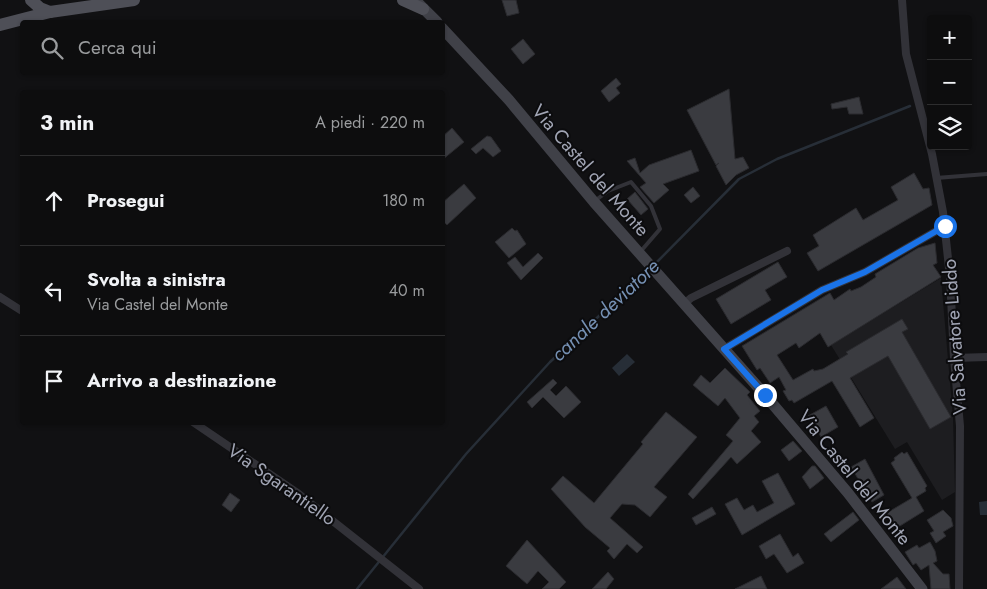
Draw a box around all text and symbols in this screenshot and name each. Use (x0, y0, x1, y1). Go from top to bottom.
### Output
map controls (927, 15, 972, 150)
button: + (927, 15, 972, 60)
search box (20, 20, 445, 75)
icon: search (38, 34, 66, 62)
text: Cerca qui (78, 34, 157, 61)
button: − (927, 60, 972, 105)
street label: Via Castel del Monte (526, 98, 656, 242)
button: layers (927, 105, 972, 150)
text: 3 min (40, 108, 94, 138)
text: A piedi · 220 m (315, 111, 425, 134)
icon: ahead (40, 187, 68, 215)
text: Prosegui (87, 187, 165, 214)
text: 180 m (382, 189, 425, 212)
route start (934, 215, 957, 238)
water label: canale deviatore (545, 252, 666, 368)
street label: Via Salvatore Liddo (936, 258, 973, 416)
text: Svolta a sinistra (87, 266, 226, 293)
icon: left (40, 277, 68, 305)
text: 40 m (389, 279, 425, 302)
text: Via Castel del Monte (87, 293, 228, 316)
icon: arrive (40, 367, 68, 395)
text: Arrivo a destinazione (87, 367, 276, 394)
route end (754, 384, 777, 407)
street label: Via Castel del Monte (791, 404, 918, 551)
street label: Via Sgarantiello (222, 437, 341, 532)

